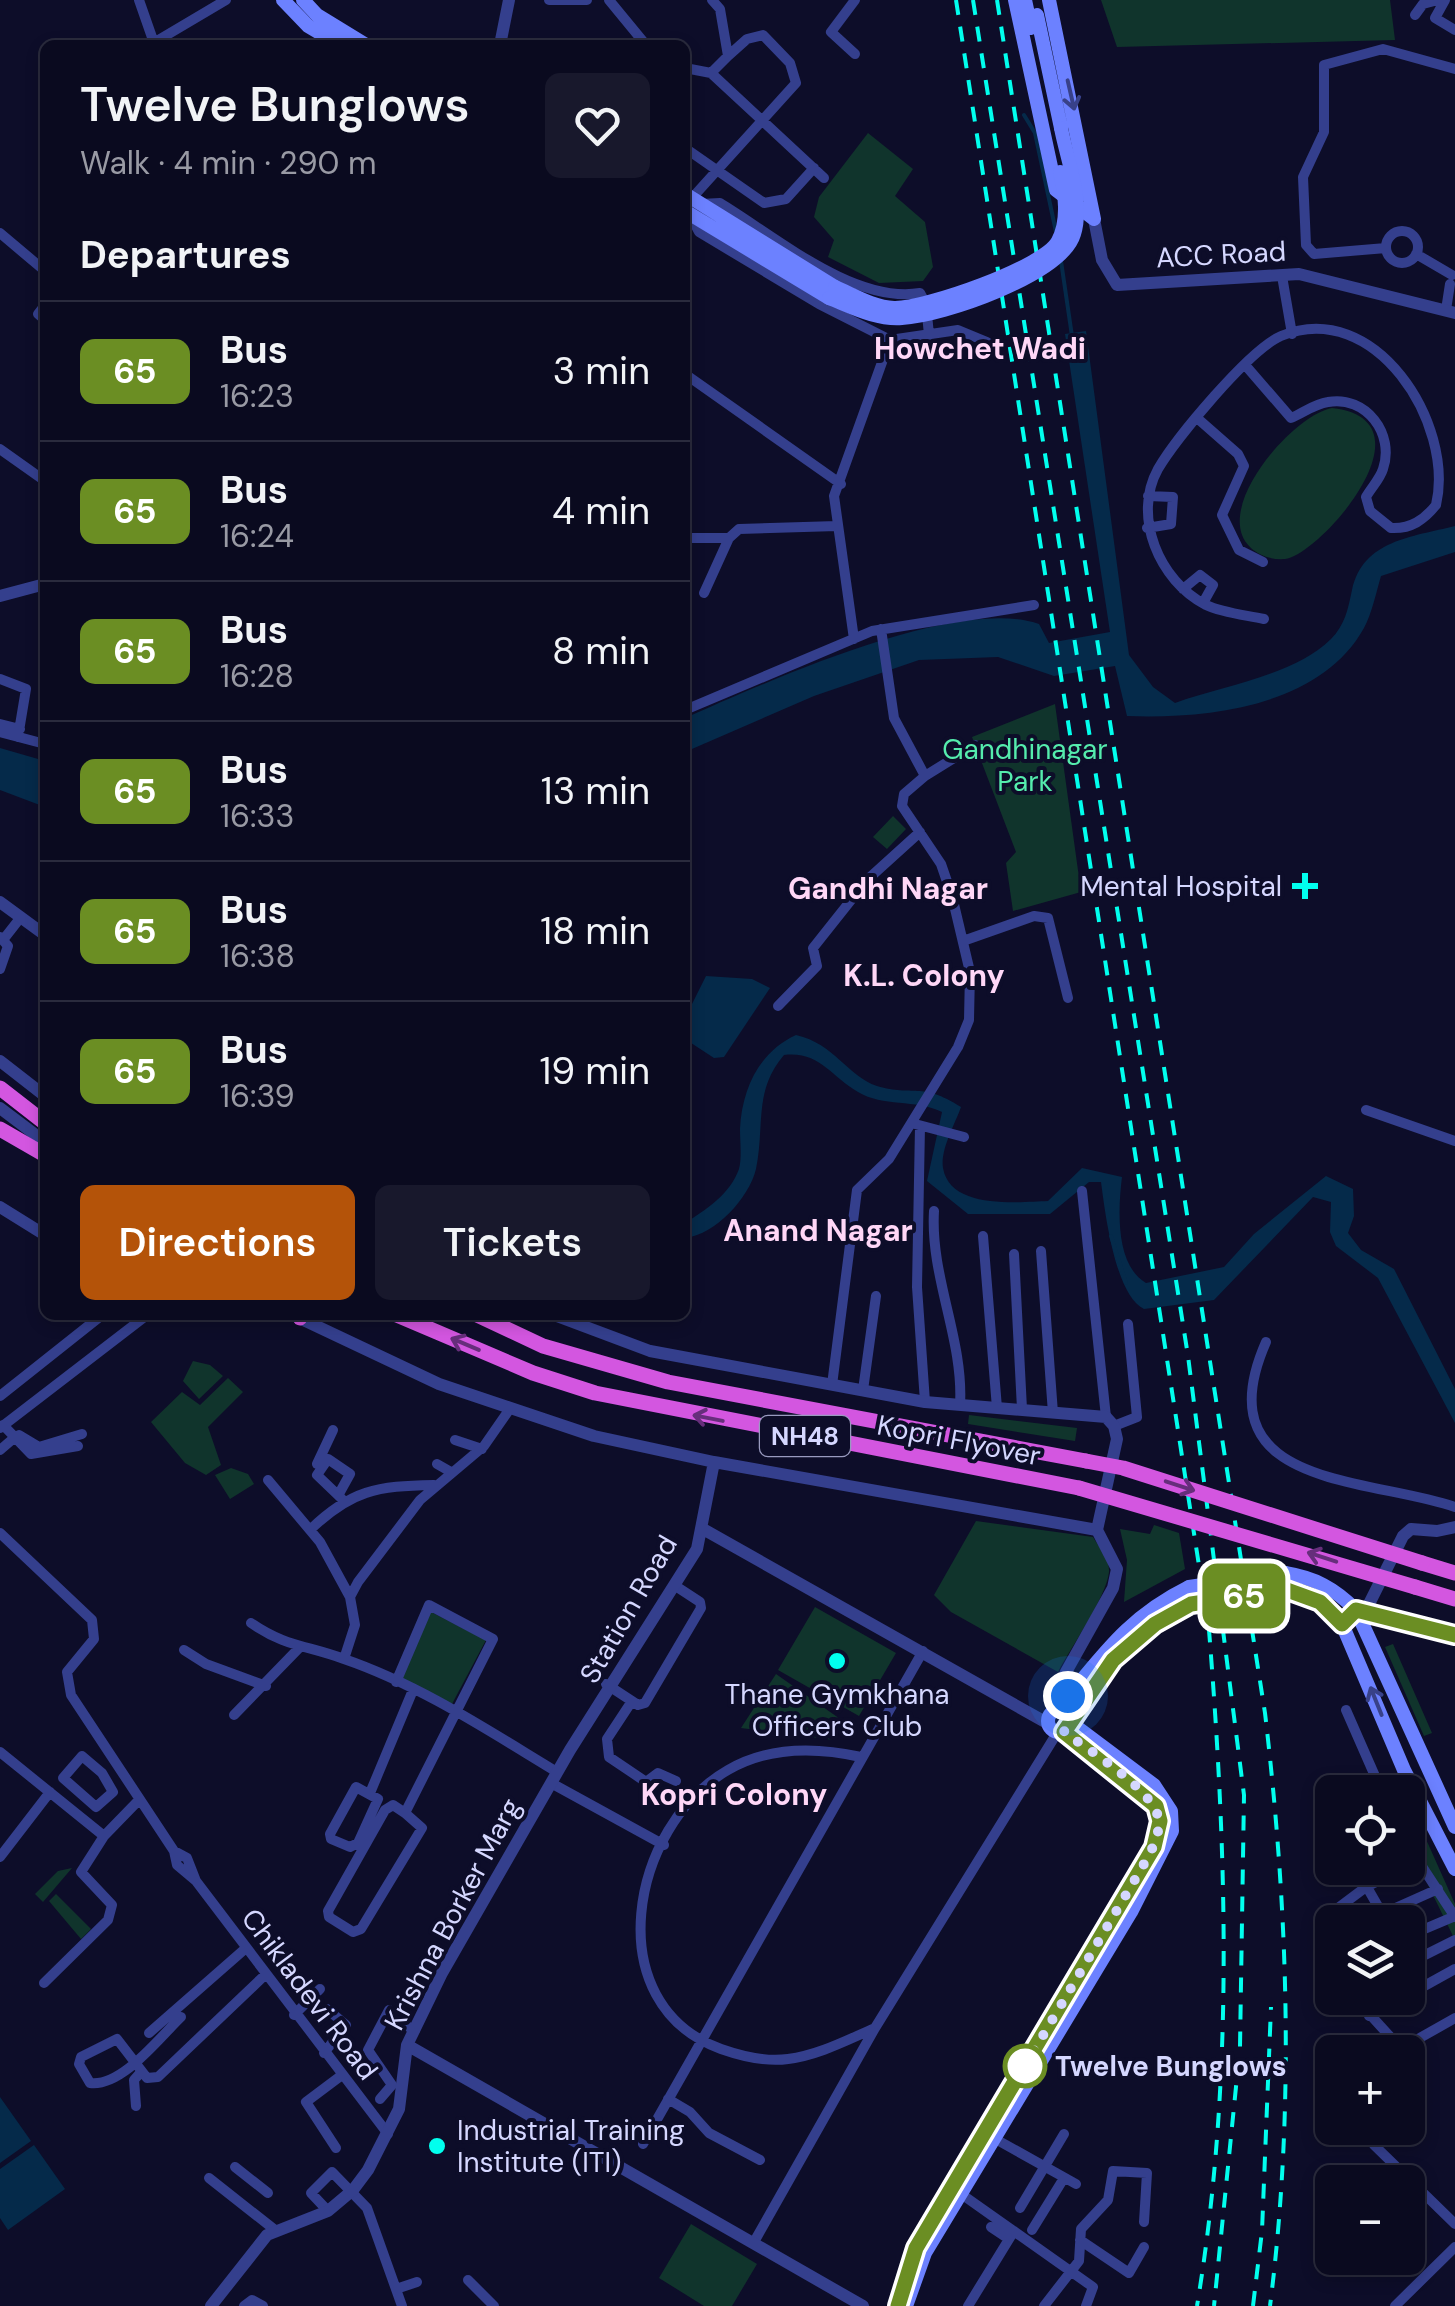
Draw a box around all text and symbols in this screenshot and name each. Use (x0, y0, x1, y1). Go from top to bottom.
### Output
text: Twelve Bunglows (80, 73, 470, 136)
button: heart (545, 73, 650, 178)
one-way arrow (1062, 78, 1081, 110)
text: Walk · 4 min · 290 m (80, 142, 376, 184)
text: Departures (80, 230, 291, 280)
street label: ACC Road (1155, 233, 1287, 276)
text: Bus (220, 325, 288, 375)
district label: Howchet Wadi (874, 329, 1086, 368)
text: 3 min (553, 346, 650, 396)
text: 65 (113, 348, 157, 394)
text: 16:23 (220, 375, 294, 417)
text: Bus (220, 465, 288, 515)
text: 4 min (552, 486, 650, 536)
text: 65 (113, 488, 157, 534)
text: 16:24 (220, 515, 294, 557)
text: Bus (220, 605, 288, 655)
text: 8 min (552, 626, 650, 676)
text: 65 (113, 628, 157, 674)
text: 16:28 (220, 655, 294, 697)
park label: Gandhinagar Park (942, 731, 1108, 800)
text: Bus (220, 745, 288, 795)
text: 13 min (541, 766, 650, 816)
text: 65 (113, 768, 157, 814)
text: 16:33 (220, 795, 294, 837)
place label: Mental Hospital (1080, 868, 1282, 905)
district label: Gandhi Nagar (788, 869, 988, 908)
marker: Mental Hospital (1292, 873, 1318, 899)
text: Bus (220, 885, 288, 935)
text: 18 min (540, 906, 650, 956)
text: 65 (113, 908, 157, 954)
text: 16:38 (220, 935, 295, 977)
district label: K.L. Colony (843, 956, 1005, 995)
text: Bus (220, 1025, 288, 1075)
text: 19 min (539, 1046, 650, 1096)
text: 65 (113, 1048, 157, 1094)
text: 16:39 (220, 1075, 295, 1117)
button: Directions (80, 1185, 355, 1300)
button: Tickets (375, 1185, 650, 1300)
district label: Anand Nagar (723, 1211, 913, 1250)
one-way arrow (450, 1334, 481, 1352)
street label: Kopri Flyover (874, 1407, 1044, 1474)
one-way arrow (693, 1408, 725, 1427)
road number: NH48 (760, 1416, 850, 1456)
one-way arrow (1164, 1478, 1195, 1496)
street label: Station Road (571, 1529, 686, 1690)
one-way arrow (1307, 1547, 1339, 1565)
line badge: 65 (1199, 1564, 1289, 1628)
text: 65 (1222, 1573, 1266, 1619)
marker: Thane Gymkhana Officers Club (826, 1650, 848, 1672)
your location (1043, 1671, 1093, 1721)
place label: Thane Gymkhana Officers Club (725, 1676, 949, 1745)
one-way arrow (1366, 1687, 1384, 1717)
district label: Kopri Colony (641, 1775, 827, 1814)
map controls (1315, 1775, 1425, 2275)
button: locate (1315, 1775, 1425, 1885)
street label: Krishna Borker Marg (376, 1792, 529, 2037)
street label: Chikladevi Road (233, 1901, 386, 2087)
button: layers (1315, 1905, 1425, 2015)
button: + (1315, 2035, 1425, 2145)
marker: Twelve Bunglows (1004, 2045, 1046, 2087)
place label: Twelve Bunglows (1055, 2048, 1287, 2085)
place label: Industrial Training Institute (ITI) (457, 2112, 685, 2181)
marker: Industrial Training Institute (ITI) (426, 2135, 448, 2157)
button: − (1315, 2165, 1425, 2275)

